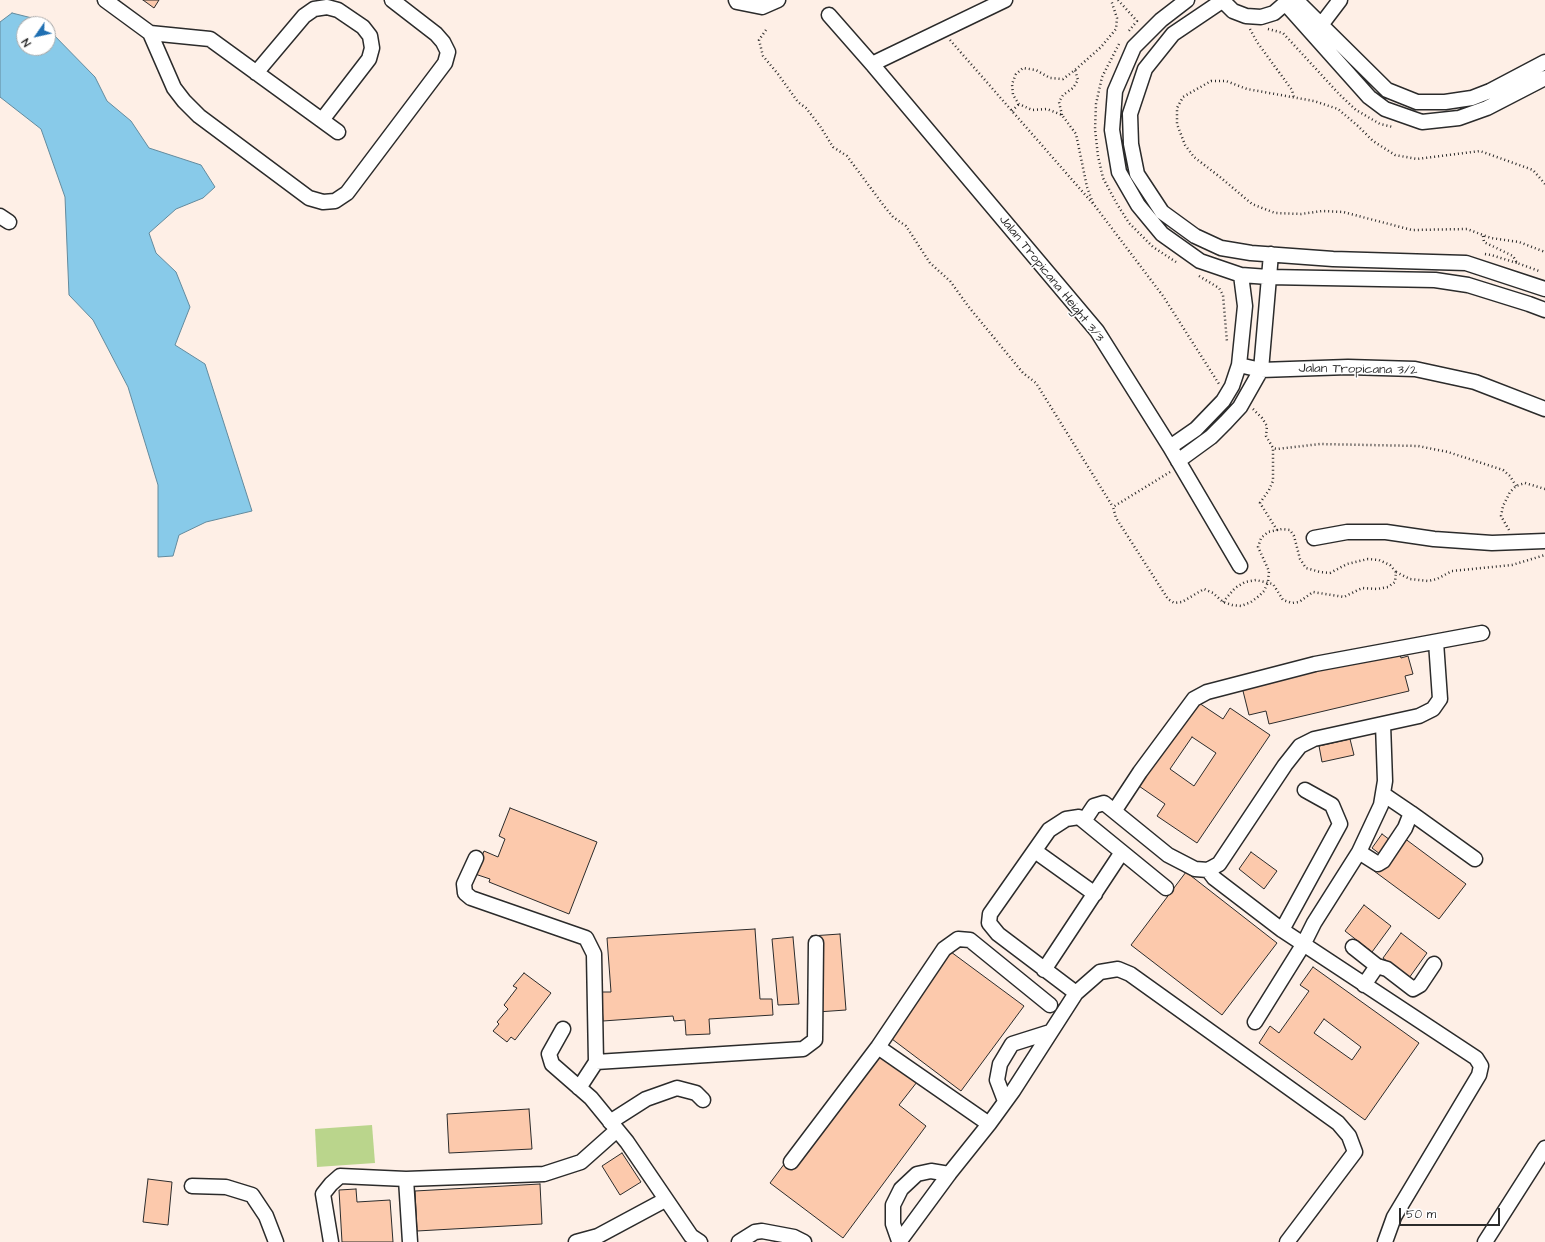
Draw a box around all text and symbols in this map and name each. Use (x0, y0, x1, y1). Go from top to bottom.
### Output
north arrow (16, 16, 56, 56)
text: N (18, 35, 35, 49)
street label: Jalan Tropicana Height 3/3 (995, 213, 1107, 345)
street label: Jalan Tropicana 3/2 (1298, 361, 1418, 379)
scale bar (1401, 1200, 1502, 1226)
text: 50 m (1406, 1206, 1436, 1223)

